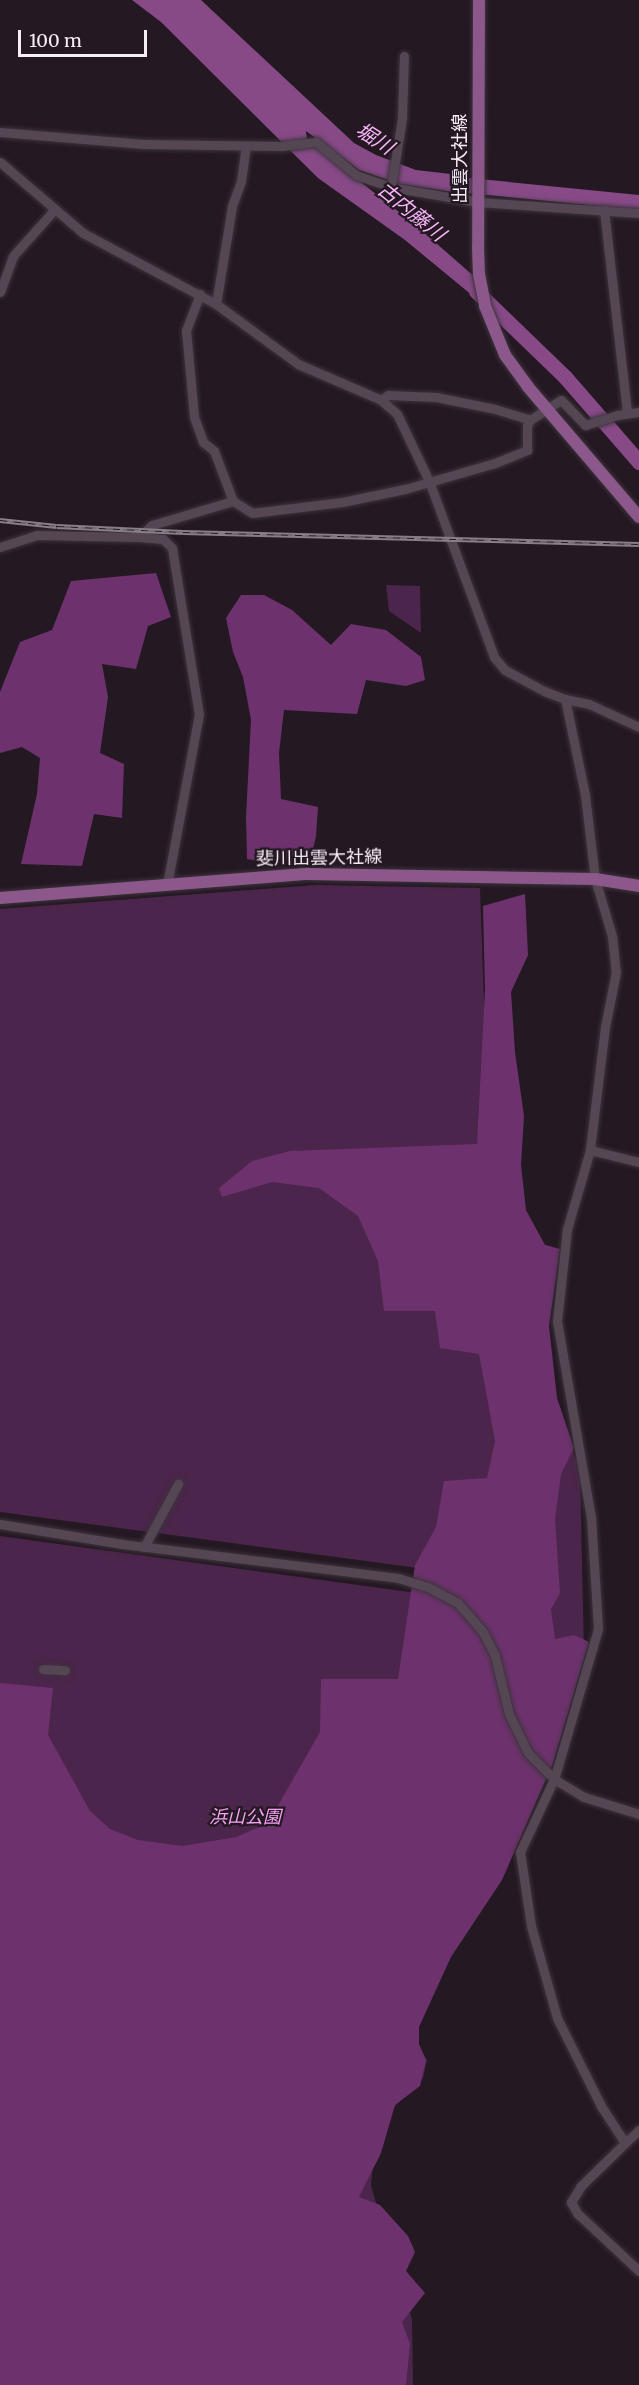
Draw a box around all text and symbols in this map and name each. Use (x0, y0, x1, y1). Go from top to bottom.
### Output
scale bar (21, 18, 150, 56)
text: 100 m (29, 29, 82, 52)
street label: 出雲大社線 (449, 114, 471, 204)
water label: 堀川 (352, 117, 398, 159)
water label: 古内藤川 (373, 177, 451, 245)
street label: 斐川出雲大社線 (256, 846, 382, 870)
park label: 浜山公園 (209, 1806, 281, 1828)

